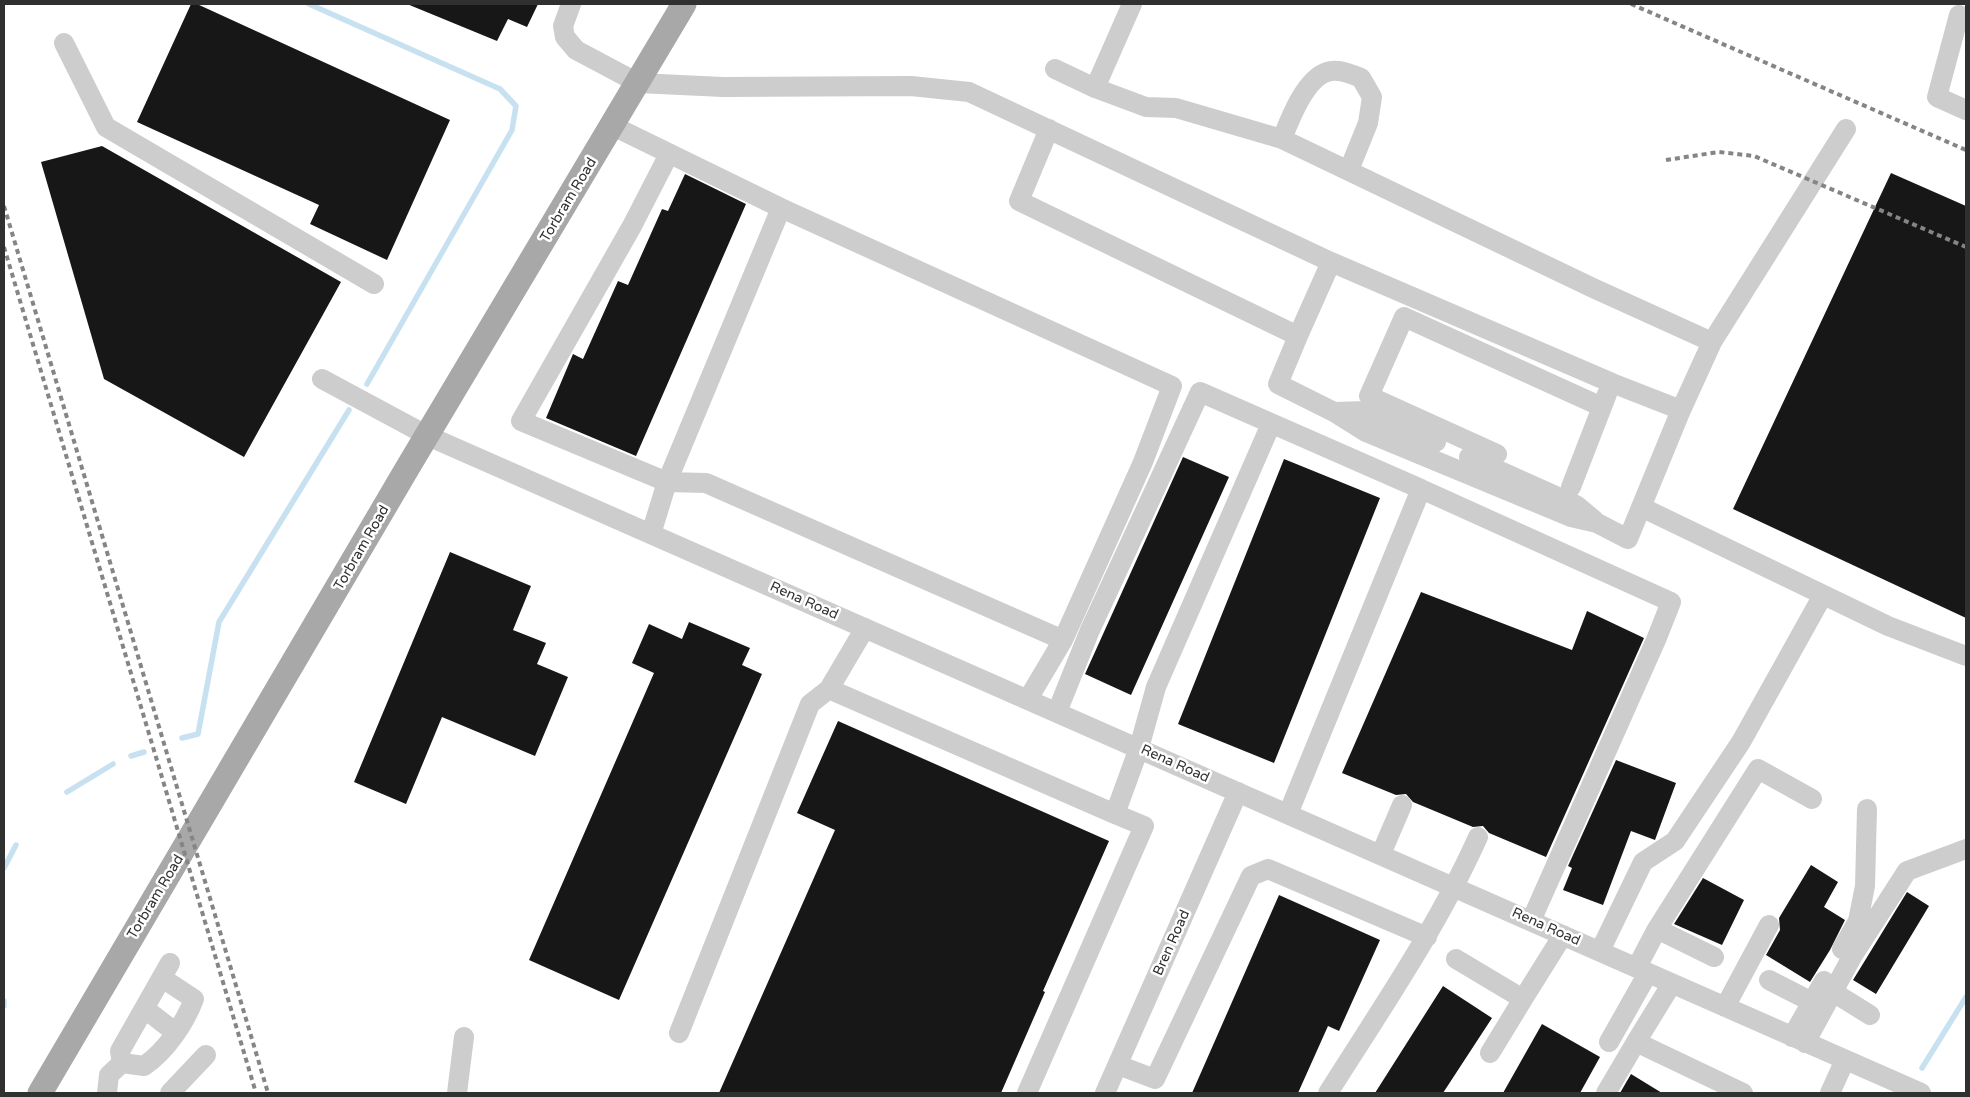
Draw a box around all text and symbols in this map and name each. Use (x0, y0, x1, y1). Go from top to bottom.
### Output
street label: Torbram Road (537, 155, 601, 245)
street label: Torbram Road (331, 503, 393, 593)
street label: Rena Road (767, 578, 841, 624)
street label: Rena Road (1138, 741, 1212, 787)
street label: Torbram Road (124, 852, 188, 942)
street label: Rena Road (1509, 904, 1583, 950)
street label: Bren Road (1150, 908, 1194, 978)

